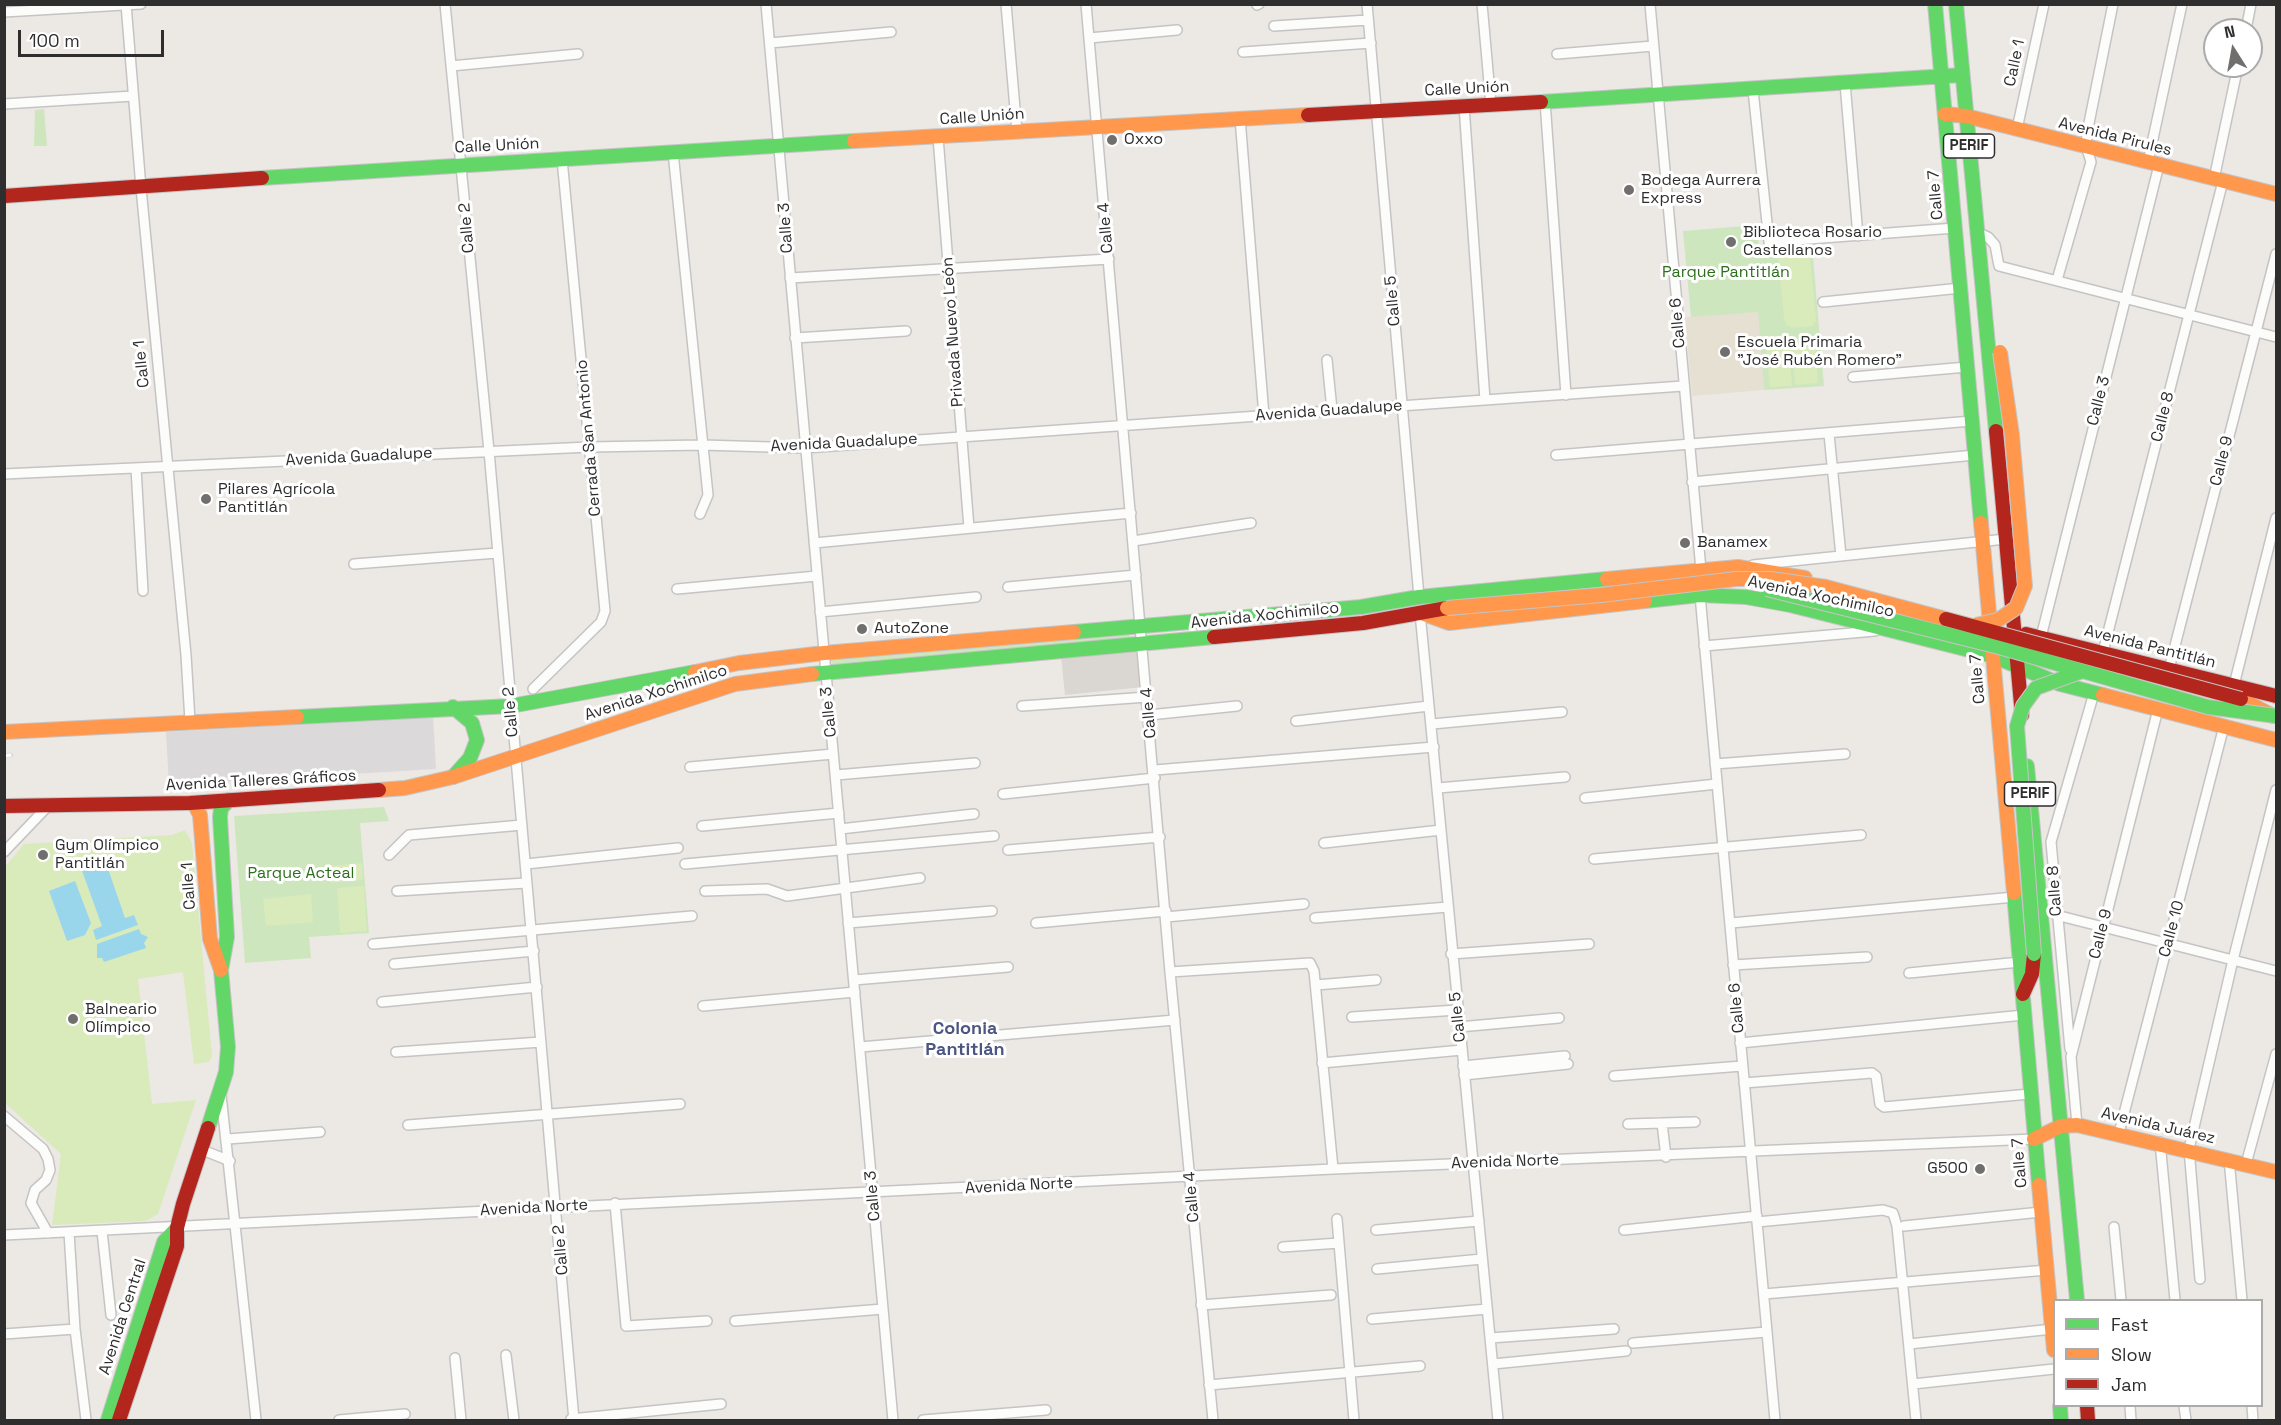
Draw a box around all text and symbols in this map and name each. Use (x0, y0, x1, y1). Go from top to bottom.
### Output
scale bar (21, 18, 166, 56)
north arrow (2203, 18, 2263, 78)
text: N (2223, 20, 2237, 43)
text: 100 m (29, 29, 80, 52)
street label: Calle 1 (2001, 38, 2029, 88)
street label: Calle Unión (1424, 77, 1510, 101)
street label: Calle Unión (939, 104, 1025, 130)
street label: Avenida Pirules (2056, 114, 2174, 160)
place label: Oxxo (1124, 130, 1163, 150)
marker: Oxxo (1105, 133, 1119, 147)
street label: Calle Unión (454, 134, 540, 158)
road number: PERIF (1944, 134, 1994, 158)
street label: Calle 7 (1924, 169, 1948, 221)
place label: Bodega Aurrera Express (1641, 171, 1761, 209)
marker: Bodega Aurrera Express (1622, 183, 1636, 197)
street label: Calle 2 (455, 202, 479, 254)
street label: Calle 3 (775, 202, 797, 254)
street label: Calle 4 (1094, 202, 1118, 254)
place label: Biblioteca Rosario Castellanos (1743, 223, 1882, 261)
marker: Biblioteca Rosario Castellanos (1724, 235, 1738, 249)
street label: Privada Nuevo León (938, 256, 968, 408)
park label: Parque Pantitlán (1662, 263, 1790, 283)
street label: Calle 5 (1381, 275, 1405, 327)
street label: Calle 6 (1666, 297, 1690, 349)
place label: Escuela Primaria "José Rubén Romero" (1737, 333, 1902, 371)
street label: Calle 1 (130, 339, 154, 389)
marker: Escuela Primaria "José Rubén Romero" (1718, 345, 1732, 359)
street label: Cerrada San Antonio (573, 359, 605, 517)
street label: Calle 3 (2084, 374, 2114, 428)
street label: Calle 8 (2148, 390, 2178, 444)
street label: Avenida Guadalupe (1255, 396, 1403, 426)
street label: Avenida Guadalupe (770, 430, 918, 456)
street label: Calle 9 (2207, 434, 2237, 488)
street label: Avenida Guadalupe (285, 444, 433, 470)
place label: Pilares Agrícola Pantitlán (218, 480, 335, 518)
marker: Pilares Agrícola Pantitlán (199, 492, 213, 506)
place label: Banamex (1697, 533, 1768, 553)
marker: Banamex (1678, 536, 1692, 550)
street label: Avenida Xochimilco (1746, 572, 1896, 622)
street label: Avenida Xochimilco (1190, 599, 1340, 633)
place label: AutoZone (874, 619, 949, 639)
street label: Avenida Pantitlán (2082, 621, 2218, 673)
marker: AutoZone (855, 622, 869, 636)
street label: Calle 7 (1966, 653, 1990, 705)
street label: Avenida Xochimilco (582, 661, 730, 725)
street label: Calle 2 (499, 686, 523, 738)
street label: Calle 3 (817, 686, 841, 738)
street label: Calle 4 (1137, 687, 1161, 739)
street label: Avenida Talleres Gráficos (165, 766, 357, 796)
road number: PERIF (2004, 782, 2056, 806)
place label: Gym Olímpico Pantitlán (55, 836, 159, 874)
marker: Gym Olímpico Pantitlán (36, 848, 50, 862)
street label: Calle 1 (178, 862, 200, 910)
park label: Parque Acteal (247, 864, 355, 884)
street label: Calle 8 (2044, 865, 2066, 917)
street label: Calle 10 (2155, 899, 2189, 959)
street label: Calle 9 (2086, 907, 2116, 961)
street label: Calle 6 (1725, 982, 1749, 1034)
street label: Calle 5 (1446, 991, 1470, 1043)
place label: Balneario Olímpico (85, 1000, 157, 1038)
marker: Balneario Olímpico (66, 1012, 80, 1026)
district label: Colonia Pantitlán (925, 1018, 1005, 1060)
street label: Avenida Juárez (2099, 1104, 2217, 1148)
street label: Calle 7 (2008, 1137, 2032, 1189)
street label: Avenida Norte (1451, 1151, 1559, 1173)
place label: G500 (1927, 1159, 1968, 1179)
marker: G500 (1973, 1162, 1987, 1176)
street label: Calle 3 (861, 1170, 885, 1222)
street label: Calle 4 (1180, 1171, 1204, 1223)
street label: Avenida Norte (965, 1174, 1073, 1198)
street label: Avenida Norte (480, 1196, 588, 1220)
street label: Calle 2 (549, 1224, 573, 1276)
street label: Avenida Central (95, 1257, 151, 1377)
legend (2053, 1299, 2263, 1407)
text: Fast (2111, 1313, 2148, 1336)
text: Slow (2111, 1343, 2152, 1366)
text: Jam (2111, 1373, 2147, 1396)

